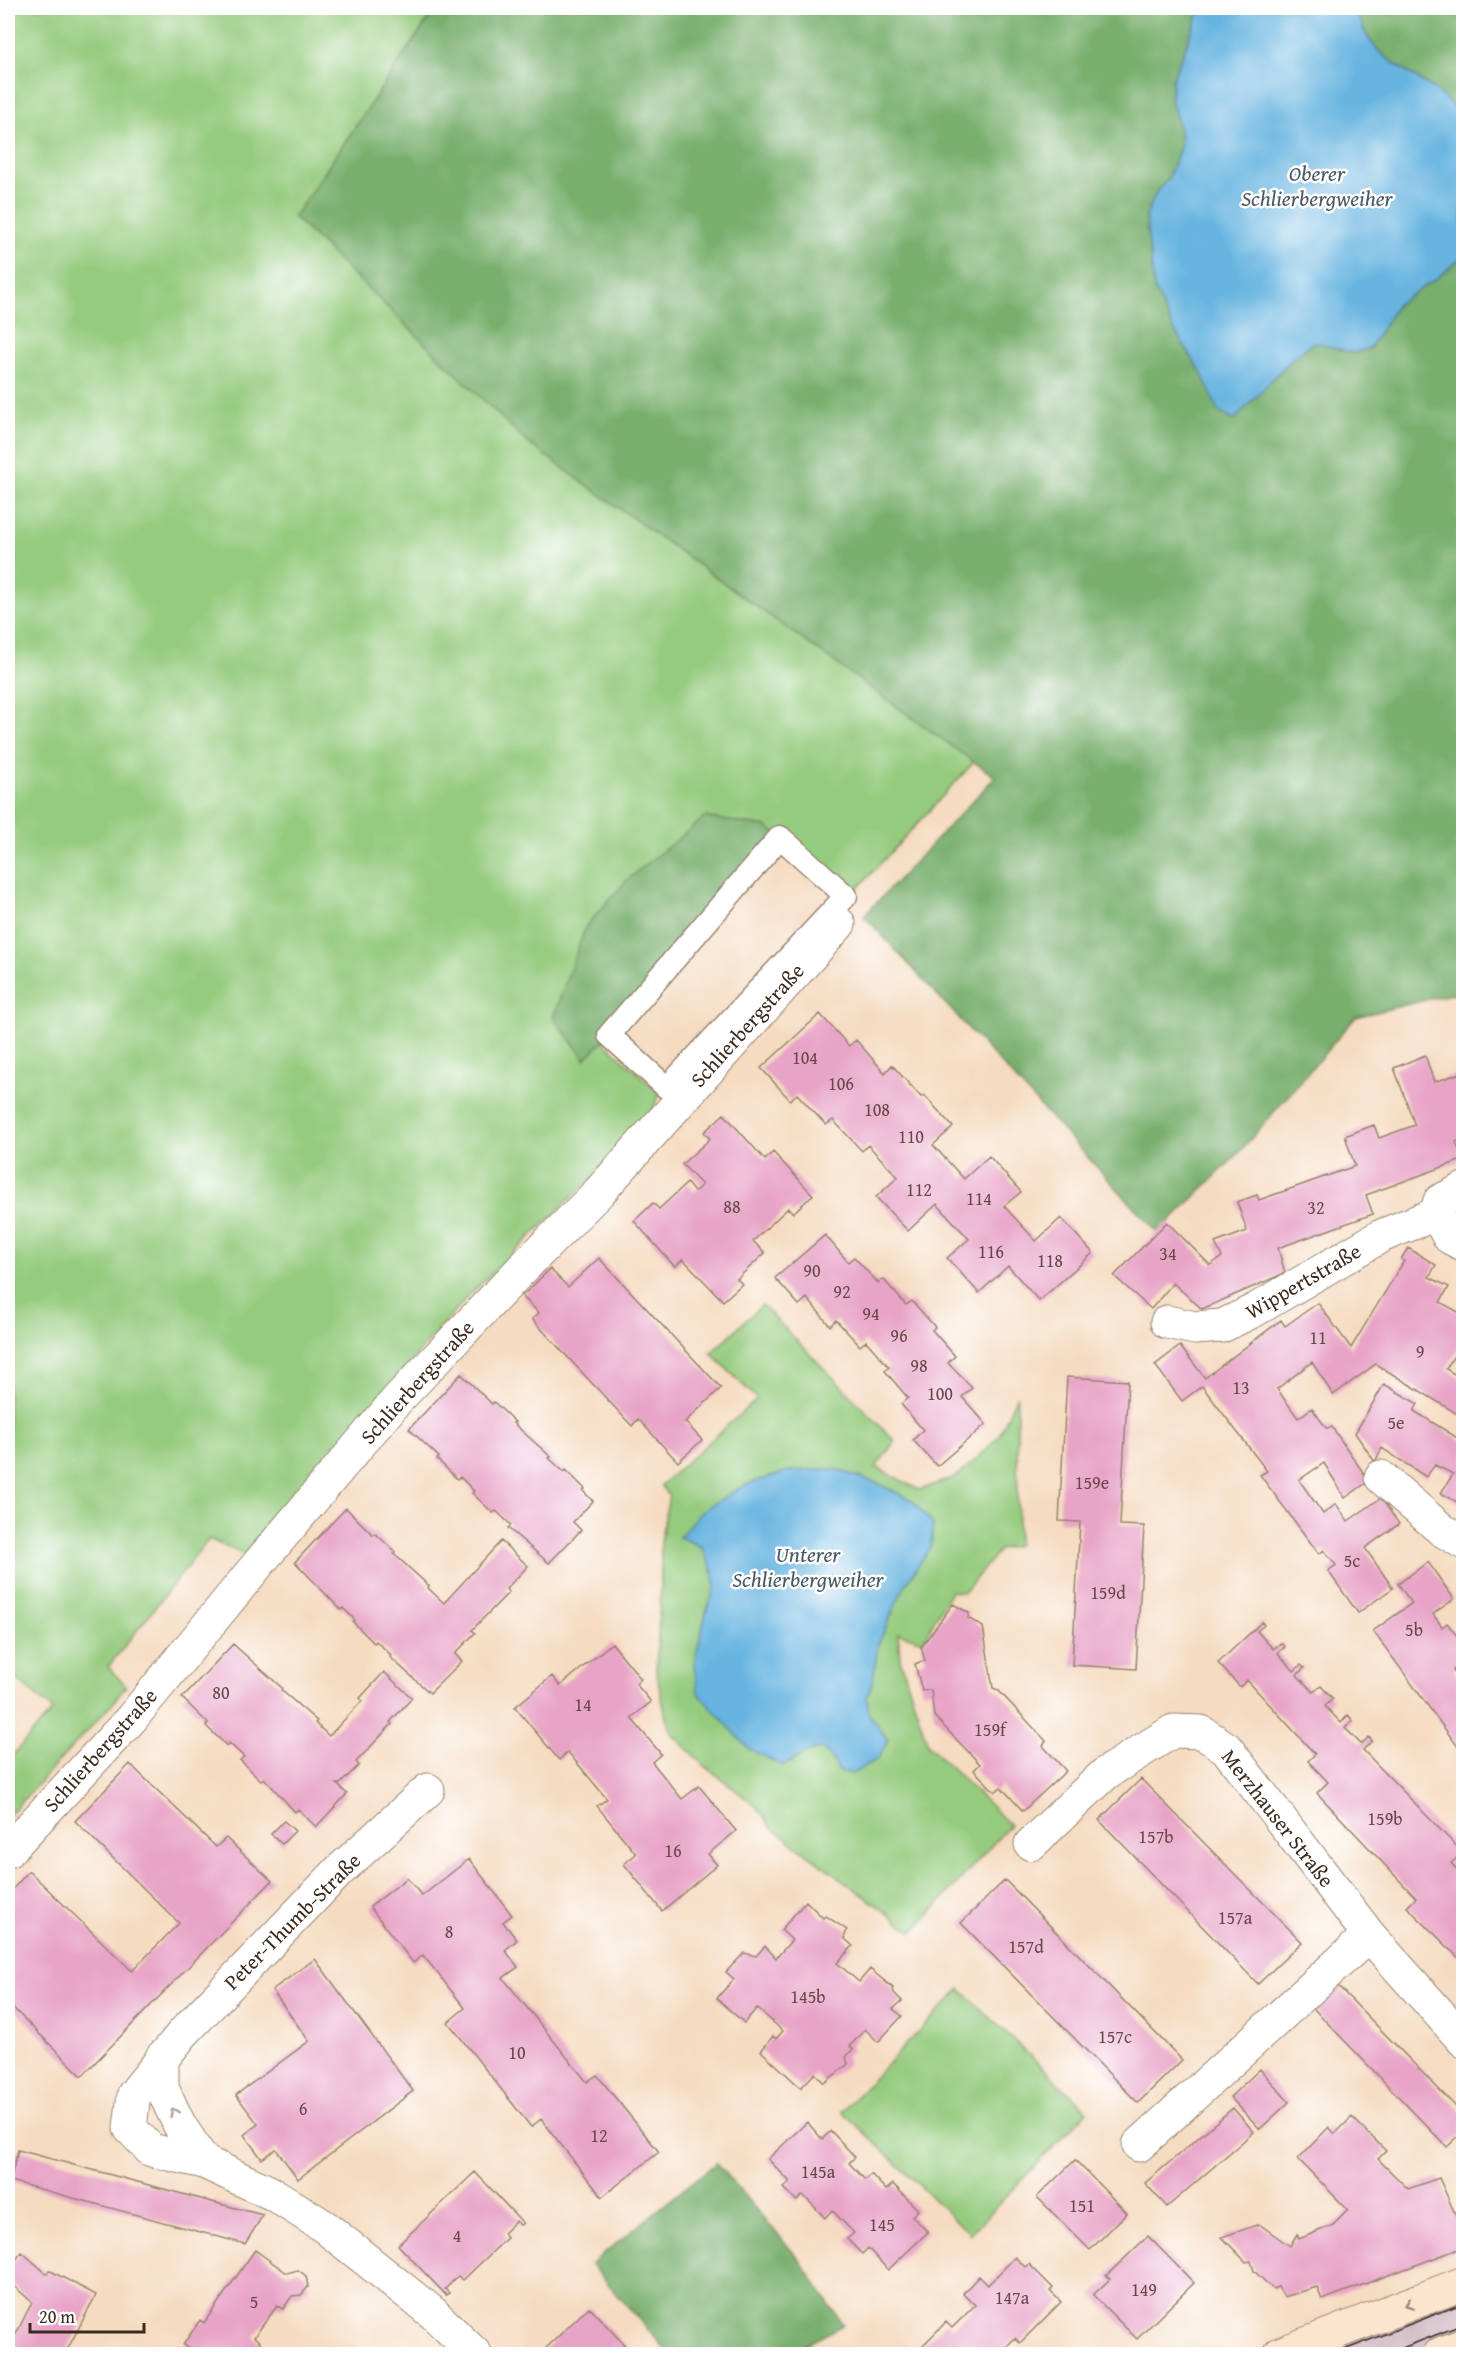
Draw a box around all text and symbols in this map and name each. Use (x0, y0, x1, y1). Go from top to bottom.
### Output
water label: Oberer Schlierbergweiher (1241, 157, 1394, 214)
street label: Schlierbergstraße (683, 956, 811, 1094)
house number: 104 (792, 1044, 818, 1071)
house number: 106 (828, 1070, 854, 1097)
house number: 108 (864, 1096, 890, 1123)
house number: 110 (898, 1123, 924, 1150)
house number: 112 (906, 1176, 932, 1203)
house number: 114 (966, 1185, 992, 1212)
house number: 88 (723, 1193, 741, 1220)
house number: 32 (1307, 1194, 1325, 1221)
street label: Wippertstraße (1240, 1235, 1367, 1327)
house number: 116 (978, 1238, 1004, 1265)
house number: 34 (1159, 1240, 1177, 1267)
house number: 118 (1037, 1247, 1063, 1274)
house number: 90 (803, 1257, 821, 1284)
house number: 92 (833, 1278, 851, 1305)
house number: 94 (862, 1300, 880, 1327)
street label: Schlierbergstraße (353, 1313, 481, 1451)
house number: 96 (890, 1322, 908, 1349)
house number: 11 (1309, 1324, 1327, 1351)
house number: 9 (1416, 1338, 1424, 1365)
house number: 98 (910, 1352, 928, 1379)
house number: 13 (1232, 1374, 1250, 1401)
house number: 100 (927, 1380, 953, 1407)
house number: 5e (1387, 1409, 1405, 1436)
house number: 159e (1075, 1469, 1109, 1496)
water label: Unterer Schlierbergweiher (732, 1538, 885, 1595)
house number: 5c (1344, 1547, 1360, 1574)
house number: 159d (1090, 1579, 1126, 1606)
house number: 5b (1405, 1616, 1423, 1643)
house number: 80 (212, 1679, 230, 1706)
street label: Schlierbergstraße (36, 1681, 164, 1819)
house number: 14 (574, 1691, 592, 1718)
house number: 159f (974, 1716, 1008, 1743)
street label: Merzhauser Straße (1214, 1742, 1342, 1894)
house number: 159b (1367, 1805, 1403, 1832)
house number: 157b (1138, 1823, 1174, 1850)
house number: 16 (664, 1837, 682, 1864)
street label: Peter-Thumb-Straße (216, 1845, 368, 1997)
house number: 157a (1218, 1904, 1253, 1931)
house number: 8 (445, 1918, 453, 1945)
house number: 157d (1008, 1933, 1044, 1960)
house number: 145b (790, 1983, 826, 2010)
house number: 157c (1098, 2023, 1132, 2050)
house number: 10 (508, 2039, 526, 2066)
house number: 6 (299, 2095, 307, 2122)
one-way arrow (169, 2108, 181, 2119)
house number: 12 (590, 2122, 608, 2149)
house number: 145a (801, 2158, 836, 2185)
house number: 151 (1069, 2192, 1095, 2219)
house number: 145 (869, 2211, 895, 2238)
house number: 4 (453, 2222, 461, 2249)
house number: 149 (1131, 2276, 1157, 2303)
house number: 147a (995, 2284, 1030, 2311)
house number: 5 (250, 2288, 258, 2315)
scale bar (30, 2296, 144, 2334)
one-way arrow (1404, 2297, 1415, 2310)
text: 20 m (39, 2303, 75, 2330)

